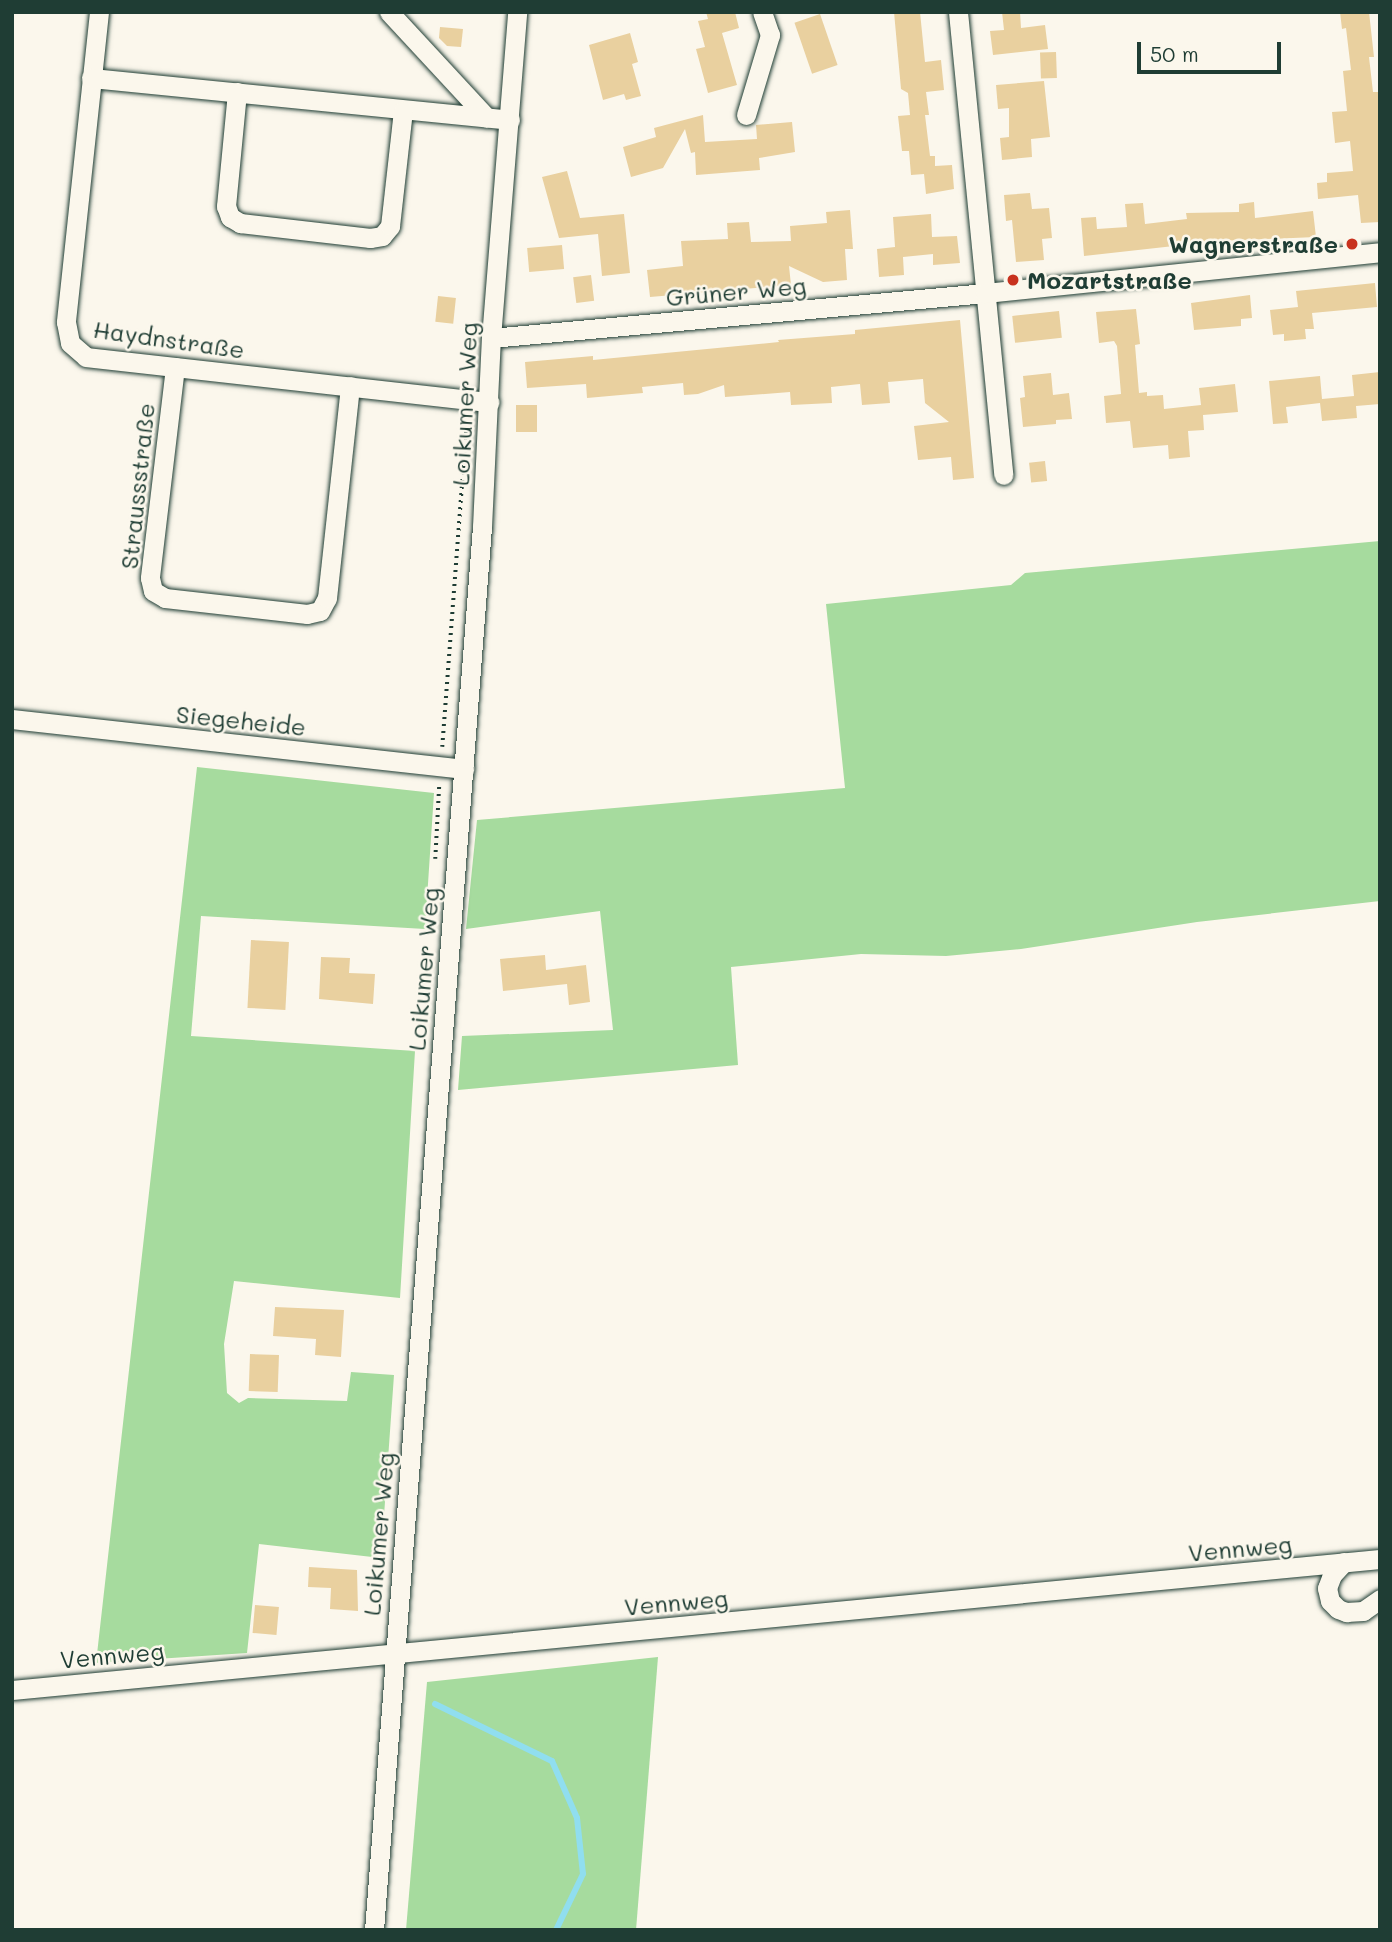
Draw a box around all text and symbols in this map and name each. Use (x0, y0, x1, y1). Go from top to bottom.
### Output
scale bar (1140, 28, 1284, 72)
text: 50 m (1150, 40, 1199, 67)
place label: Wagnerstraße (1169, 230, 1338, 258)
marker: Wagnerstraße (1344, 236, 1360, 252)
place label: Mozartstraße (1027, 266, 1192, 294)
street label: Grüner Weg (665, 271, 807, 311)
marker: Mozartstraße (1005, 272, 1021, 288)
street label: Haydnstraße (92, 314, 246, 364)
street label: Loikumer Weg (445, 322, 483, 486)
street label: Straussstraße (114, 402, 160, 570)
street label: Siegeheide (175, 699, 307, 741)
street label: Loikumer Weg (402, 886, 444, 1052)
street label: Loikumer Weg (357, 1451, 399, 1617)
street label: Vennweg (1187, 1529, 1293, 1567)
street label: Vennweg (623, 1583, 729, 1621)
street label: Vennweg (59, 1636, 165, 1674)

